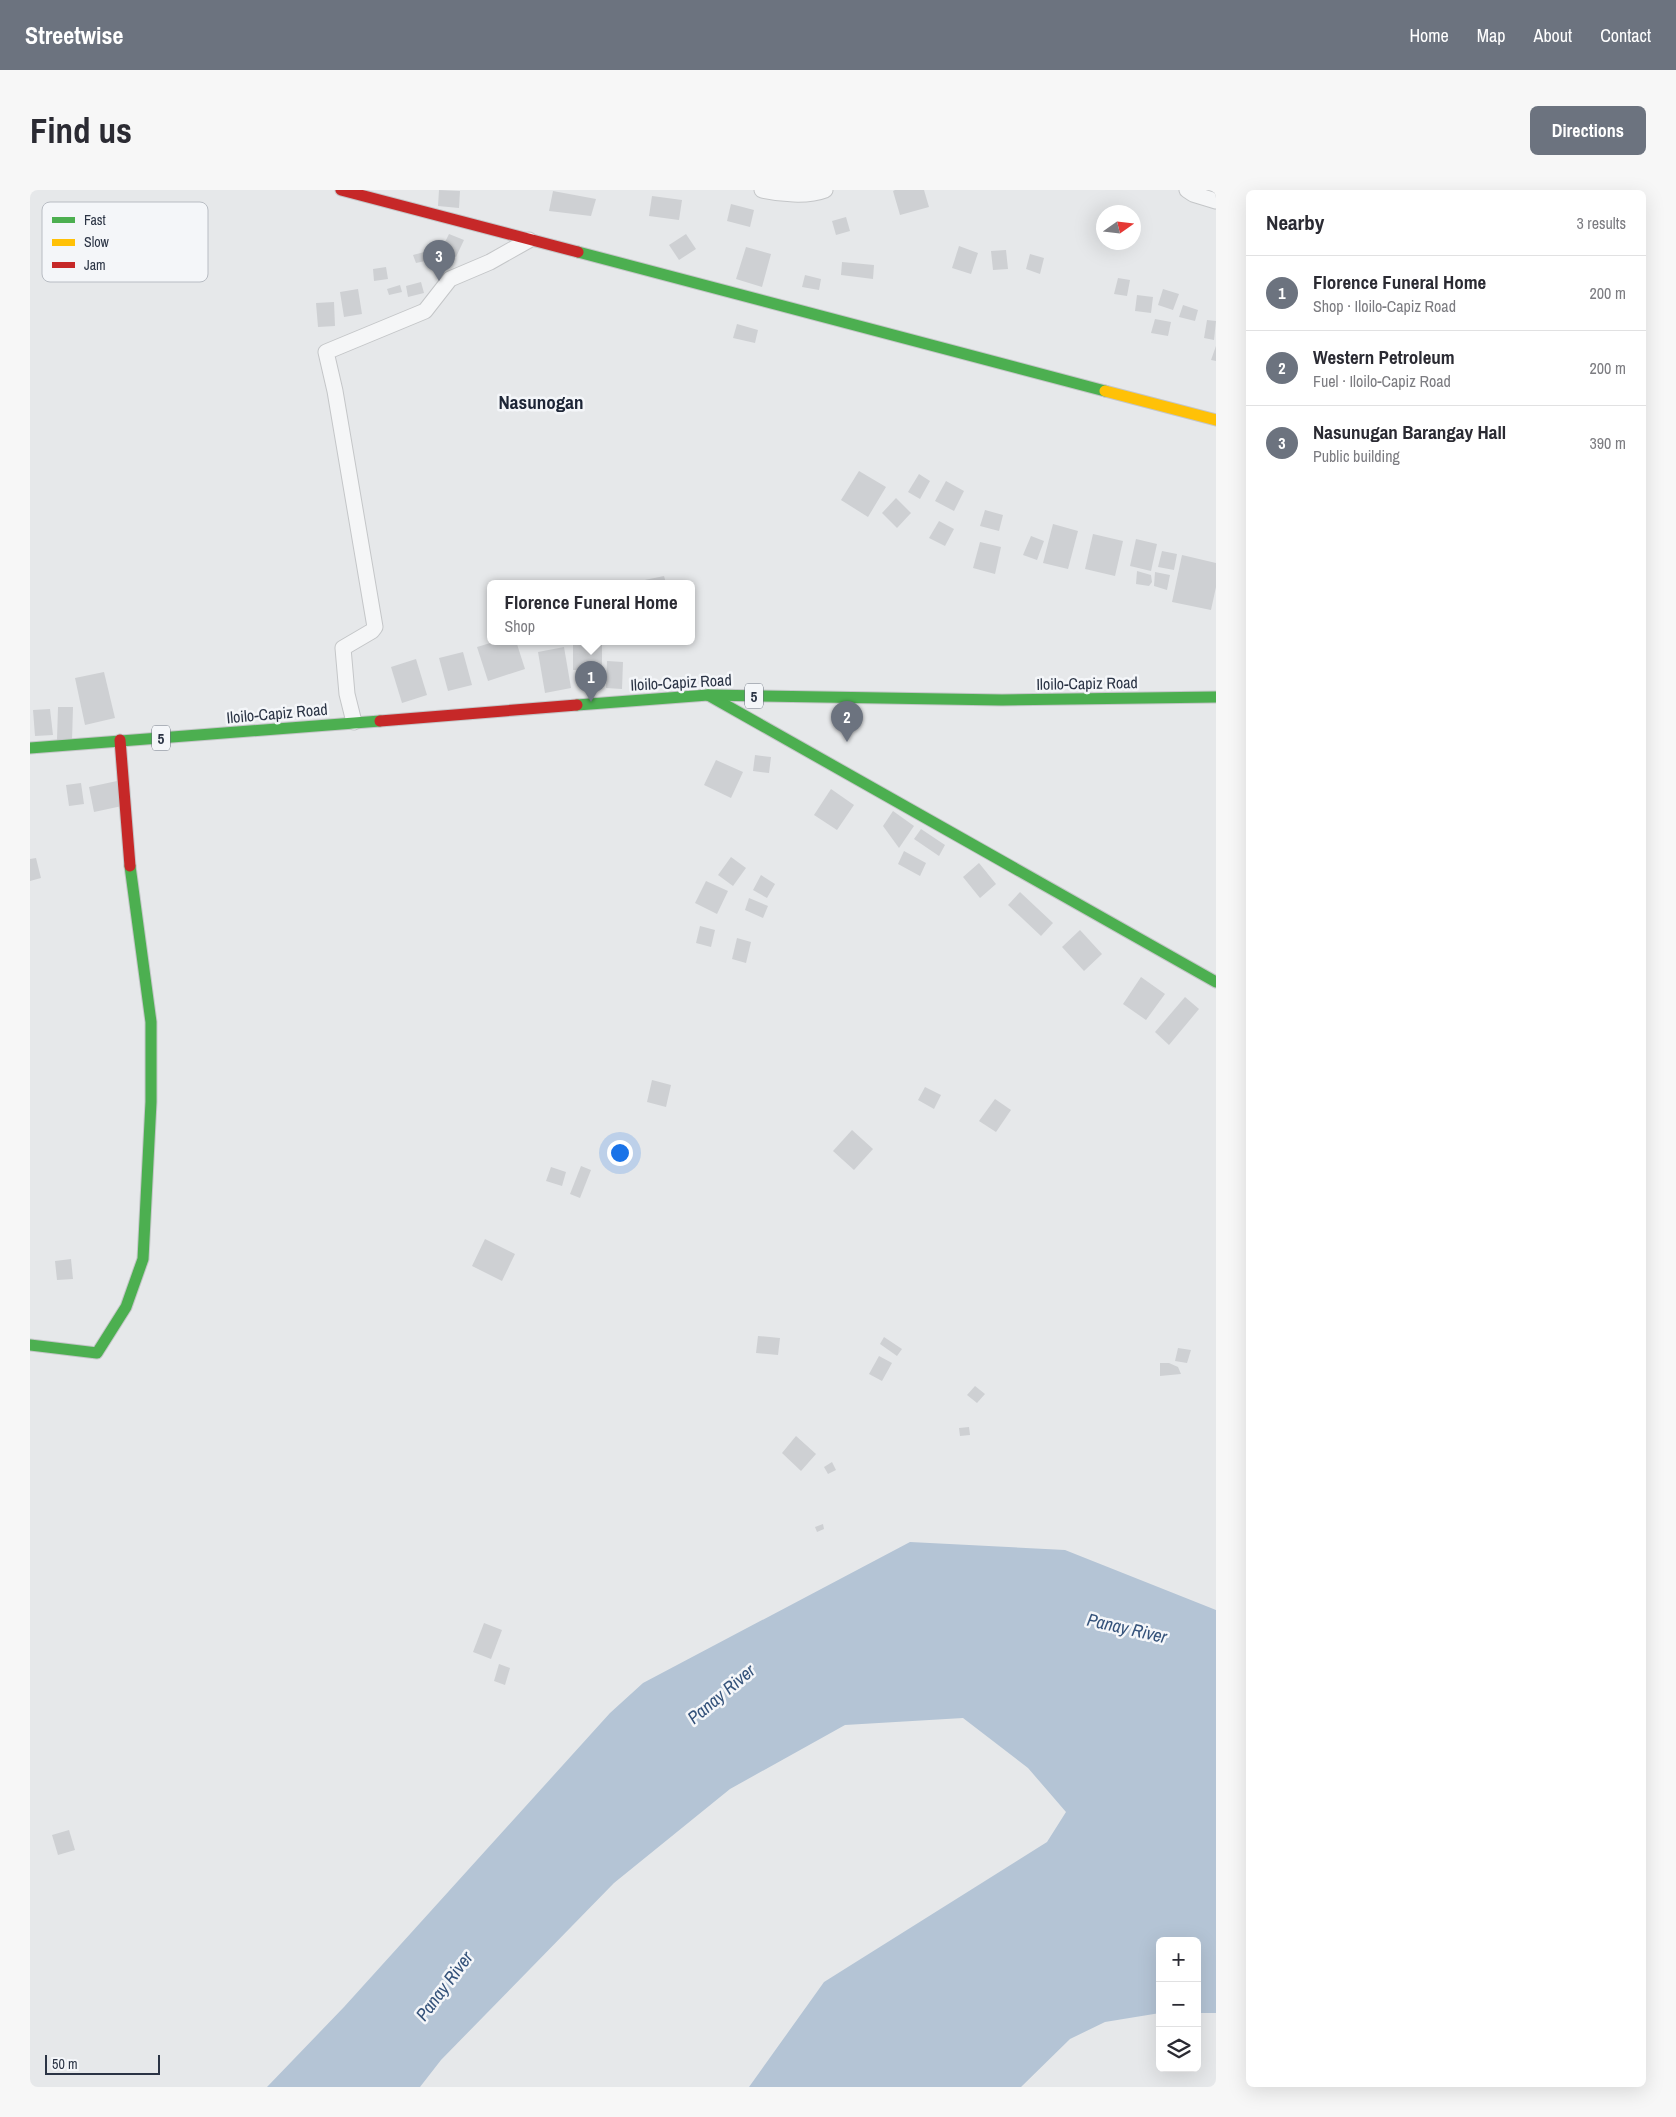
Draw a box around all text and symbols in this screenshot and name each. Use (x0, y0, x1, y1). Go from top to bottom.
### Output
text: Streetwise (25, 19, 123, 51)
text: Home (1409, 23, 1449, 48)
text: Map (1477, 23, 1506, 48)
text: About (1534, 23, 1572, 48)
text: Contact (1600, 23, 1651, 48)
button: Directions (1530, 106, 1646, 155)
text: Find us (30, 107, 132, 154)
legend (42, 202, 208, 282)
north arrow (1096, 205, 1141, 250)
text: Nearby (1266, 208, 1324, 237)
text: Fast (84, 211, 106, 229)
text: 3 results (1576, 212, 1626, 234)
text: Slow (84, 233, 110, 251)
pin: 3 (423, 240, 455, 281)
text: Jam (84, 256, 106, 274)
text: Florence Funeral Home (1313, 269, 1486, 295)
text: 1 (1278, 282, 1286, 304)
text: 200 m (1590, 282, 1626, 304)
text: Shop · Iloilo-Capiz Road (1313, 295, 1456, 317)
text: Western Petroleum (1313, 344, 1455, 370)
text: 2 (1278, 357, 1286, 379)
text: 200 m (1590, 357, 1626, 379)
text: Fuel · Iloilo-Capiz Road (1313, 370, 1451, 392)
district label: Nasunogan (499, 389, 583, 415)
text: Nasunugan Barangay Hall (1313, 419, 1506, 445)
text: 3 (1278, 432, 1286, 454)
text: 390 m (1590, 432, 1626, 454)
text: Public building (1313, 445, 1400, 467)
popup (487, 580, 695, 645)
text: Florence Funeral Home (504, 589, 678, 615)
text: Shop (504, 615, 535, 637)
pin: 1 (575, 661, 607, 702)
street label: Iloilo-Capiz Road (630, 668, 732, 696)
street label: Iloilo-Capiz Road (1036, 671, 1138, 695)
road number: 5 (745, 684, 763, 708)
street label: Iloilo-Capiz Road (226, 698, 328, 728)
pin: 2 (831, 701, 863, 742)
road number: 5 (152, 726, 170, 750)
your location (607, 1140, 633, 1166)
water label: Panay River (1085, 1607, 1170, 1650)
water label: Panay River (682, 1658, 761, 1730)
map controls (1156, 1937, 1201, 2072)
button: + (1156, 1937, 1201, 1982)
water label: Panay River (410, 1945, 479, 2026)
button: − (1156, 1982, 1201, 2027)
button: layers (1156, 2027, 1201, 2072)
scale bar (45, 2052, 160, 2075)
text: 50 m (52, 2055, 78, 2073)

